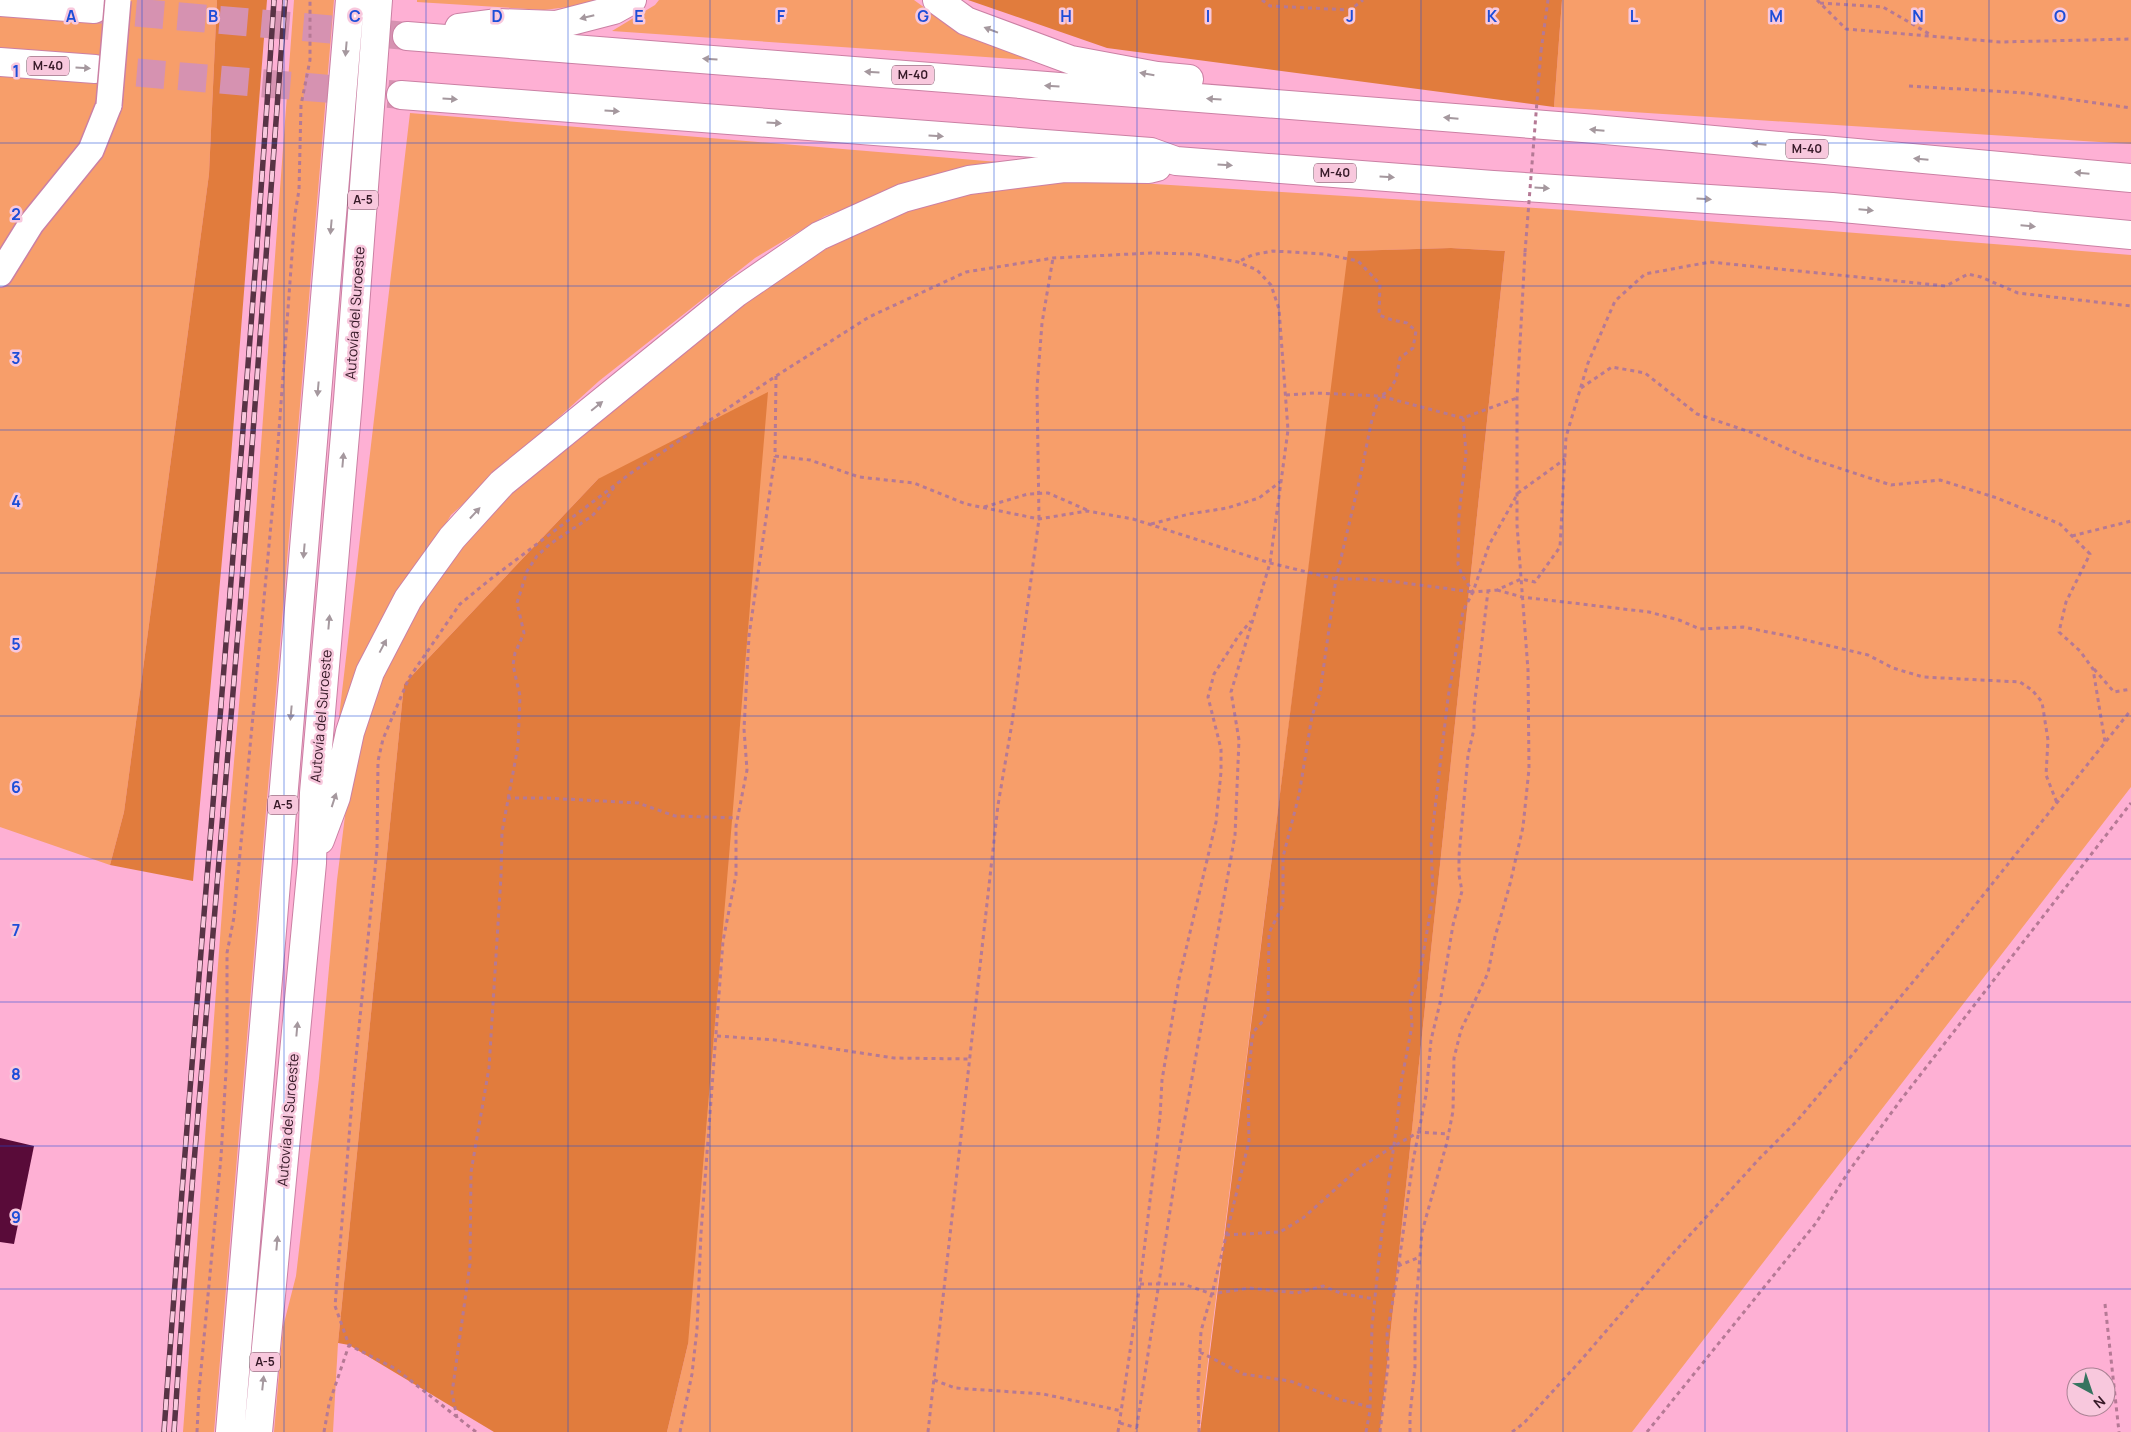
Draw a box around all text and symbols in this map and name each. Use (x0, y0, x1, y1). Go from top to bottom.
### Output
text: A (66, 5, 77, 27)
text: B (208, 5, 218, 27)
text: C (349, 5, 361, 27)
text: D (491, 5, 503, 27)
text: E (634, 5, 644, 27)
text: F (777, 5, 786, 27)
text: G (917, 5, 929, 27)
text: H (1060, 5, 1072, 27)
text: I (1206, 5, 1210, 27)
text: J (1346, 5, 1354, 27)
text: K (1487, 5, 1498, 27)
text: L (1630, 5, 1639, 27)
text: M (1769, 5, 1783, 27)
text: N (1912, 5, 1924, 27)
text: O (2054, 5, 2066, 27)
one-way arrow (579, 13, 594, 21)
one-way arrow (983, 26, 998, 34)
one-way arrow (341, 41, 349, 57)
one-way arrow (702, 55, 718, 63)
road number: M-40 (27, 56, 69, 76)
text: 1 (12, 60, 20, 82)
one-way arrow (75, 65, 91, 73)
road number: M-40 (892, 66, 934, 84)
one-way arrow (864, 68, 880, 76)
one-way arrow (1139, 70, 1155, 78)
one-way arrow (1043, 82, 1059, 90)
one-way arrow (442, 95, 458, 103)
one-way arrow (1205, 95, 1221, 103)
one-way arrow (604, 107, 620, 115)
one-way arrow (1443, 114, 1459, 122)
one-way arrow (766, 120, 782, 128)
one-way arrow (1589, 125, 1605, 133)
one-way arrow (928, 132, 944, 140)
one-way arrow (1750, 140, 1766, 148)
road number: M-40 (1786, 140, 1828, 158)
one-way arrow (1912, 155, 1928, 163)
one-way arrow (1217, 161, 1233, 169)
road number: M-40 (1314, 164, 1356, 182)
one-way arrow (2074, 169, 2090, 177)
one-way arrow (1379, 173, 1395, 181)
one-way arrow (1534, 185, 1550, 193)
road number: A-5 (348, 190, 378, 210)
one-way arrow (1697, 195, 1713, 203)
text: 2 (11, 203, 21, 225)
one-way arrow (1859, 206, 1875, 214)
one-way arrow (327, 219, 335, 235)
one-way arrow (2020, 222, 2036, 230)
street label: Autovía del Suroeste (340, 246, 369, 380)
text: 3 (11, 347, 21, 369)
one-way arrow (313, 381, 321, 397)
one-way arrow (590, 401, 603, 412)
one-way arrow (339, 452, 347, 468)
text: 4 (11, 490, 21, 512)
one-way arrow (469, 507, 481, 519)
one-way arrow (300, 543, 308, 559)
one-way arrow (325, 614, 333, 630)
text: 5 (11, 633, 21, 655)
one-way arrow (379, 639, 387, 653)
street label: Autovía del Suroeste (305, 649, 336, 783)
one-way arrow (287, 705, 295, 721)
text: 6 (11, 776, 21, 798)
one-way arrow (331, 793, 339, 808)
road number: A-5 (268, 796, 298, 814)
text: 7 (12, 919, 20, 941)
one-way arrow (293, 1020, 301, 1036)
street label: Autovía del Suroeste (272, 1053, 303, 1187)
text: 8 (11, 1063, 21, 1085)
text: 9 (11, 1206, 21, 1228)
one-way arrow (273, 1234, 281, 1250)
road number: A-5 (250, 1352, 280, 1371)
north arrow (2066, 1367, 2116, 1417)
one-way arrow (259, 1375, 267, 1391)
text: N (2090, 1392, 2110, 1413)

